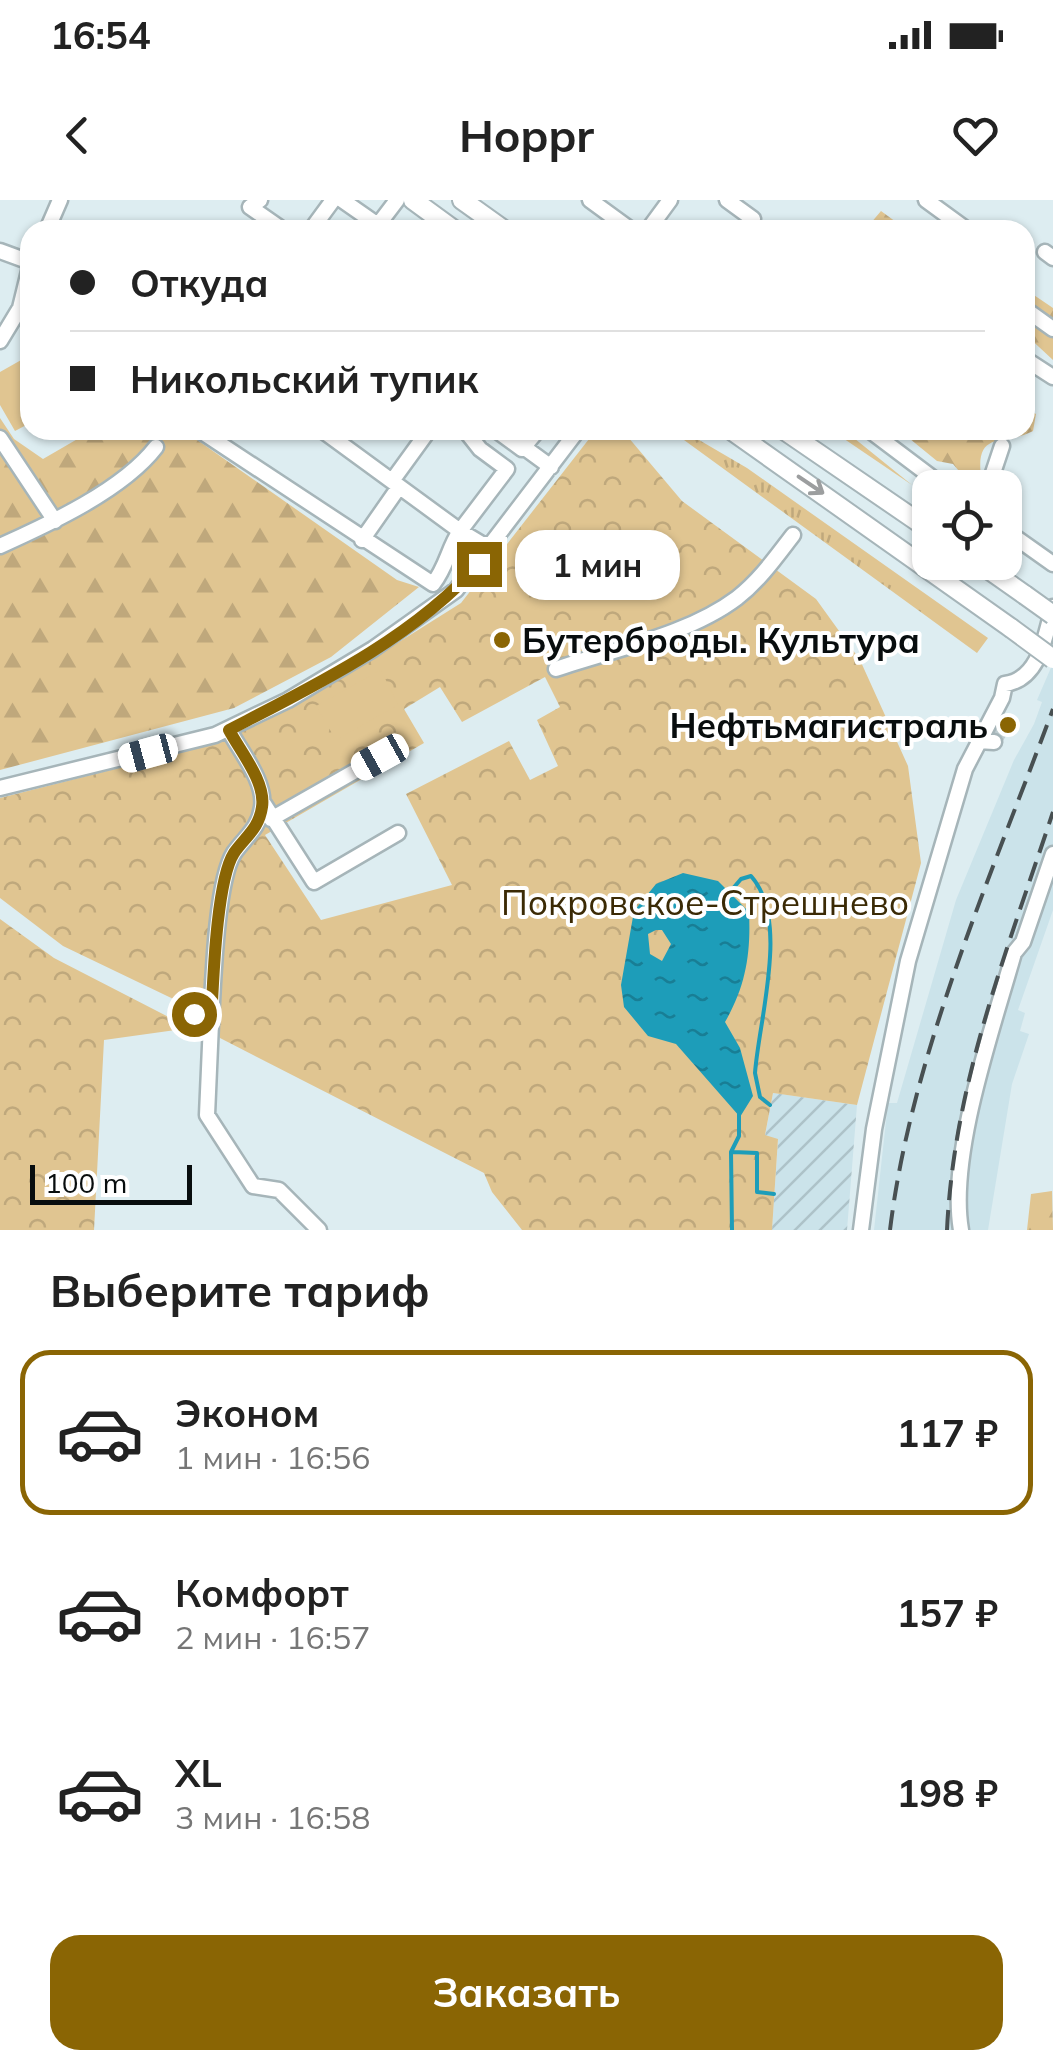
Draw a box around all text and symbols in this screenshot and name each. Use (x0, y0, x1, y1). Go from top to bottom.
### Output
text: 16:54 (50, 11, 151, 59)
text: Hoppr (459, 107, 594, 163)
icon: back (50, 108, 105, 163)
icon: heart (948, 108, 1003, 163)
text: Откуда (130, 259, 269, 307)
text: Никольский тупик (130, 355, 478, 403)
map controls (912, 470, 1022, 580)
button: locate (912, 470, 1022, 580)
one-way arrow (797, 474, 825, 495)
callout: 1 мин (514, 529, 679, 599)
route end (457, 542, 502, 587)
text: 1 мин (553, 545, 642, 585)
place label: Бутерброды. Культура (522, 618, 920, 662)
marker: Бутерброды. Культура (491, 629, 513, 651)
place label: Нефтьмагистраль (669, 703, 988, 747)
marker: Нефтьмагистраль (997, 714, 1019, 736)
car (346, 729, 414, 785)
car (115, 731, 181, 775)
park label: Покровское-Стрешнево (501, 880, 909, 924)
route start (172, 992, 217, 1037)
scale bar (30, 1160, 192, 1204)
text: 100 m (45, 1165, 127, 1200)
text: Выберите тариф (50, 1262, 430, 1318)
icon: car (55, 1388, 145, 1478)
text: Эконом (175, 1389, 319, 1437)
text: 117 ₽ (896, 1409, 998, 1457)
text: 1 мин · 16:56 (175, 1437, 370, 1477)
icon: car (55, 1568, 145, 1658)
text: Комфорт (175, 1569, 349, 1617)
text: 157 ₽ (896, 1589, 998, 1637)
text: 2 мин · 16:57 (175, 1617, 370, 1657)
icon: car (55, 1748, 145, 1838)
text: XL (175, 1749, 222, 1797)
text: 198 ₽ (896, 1769, 998, 1817)
text: 3 мин · 16:58 (175, 1797, 370, 1837)
button: Заказать (50, 1935, 1003, 2050)

